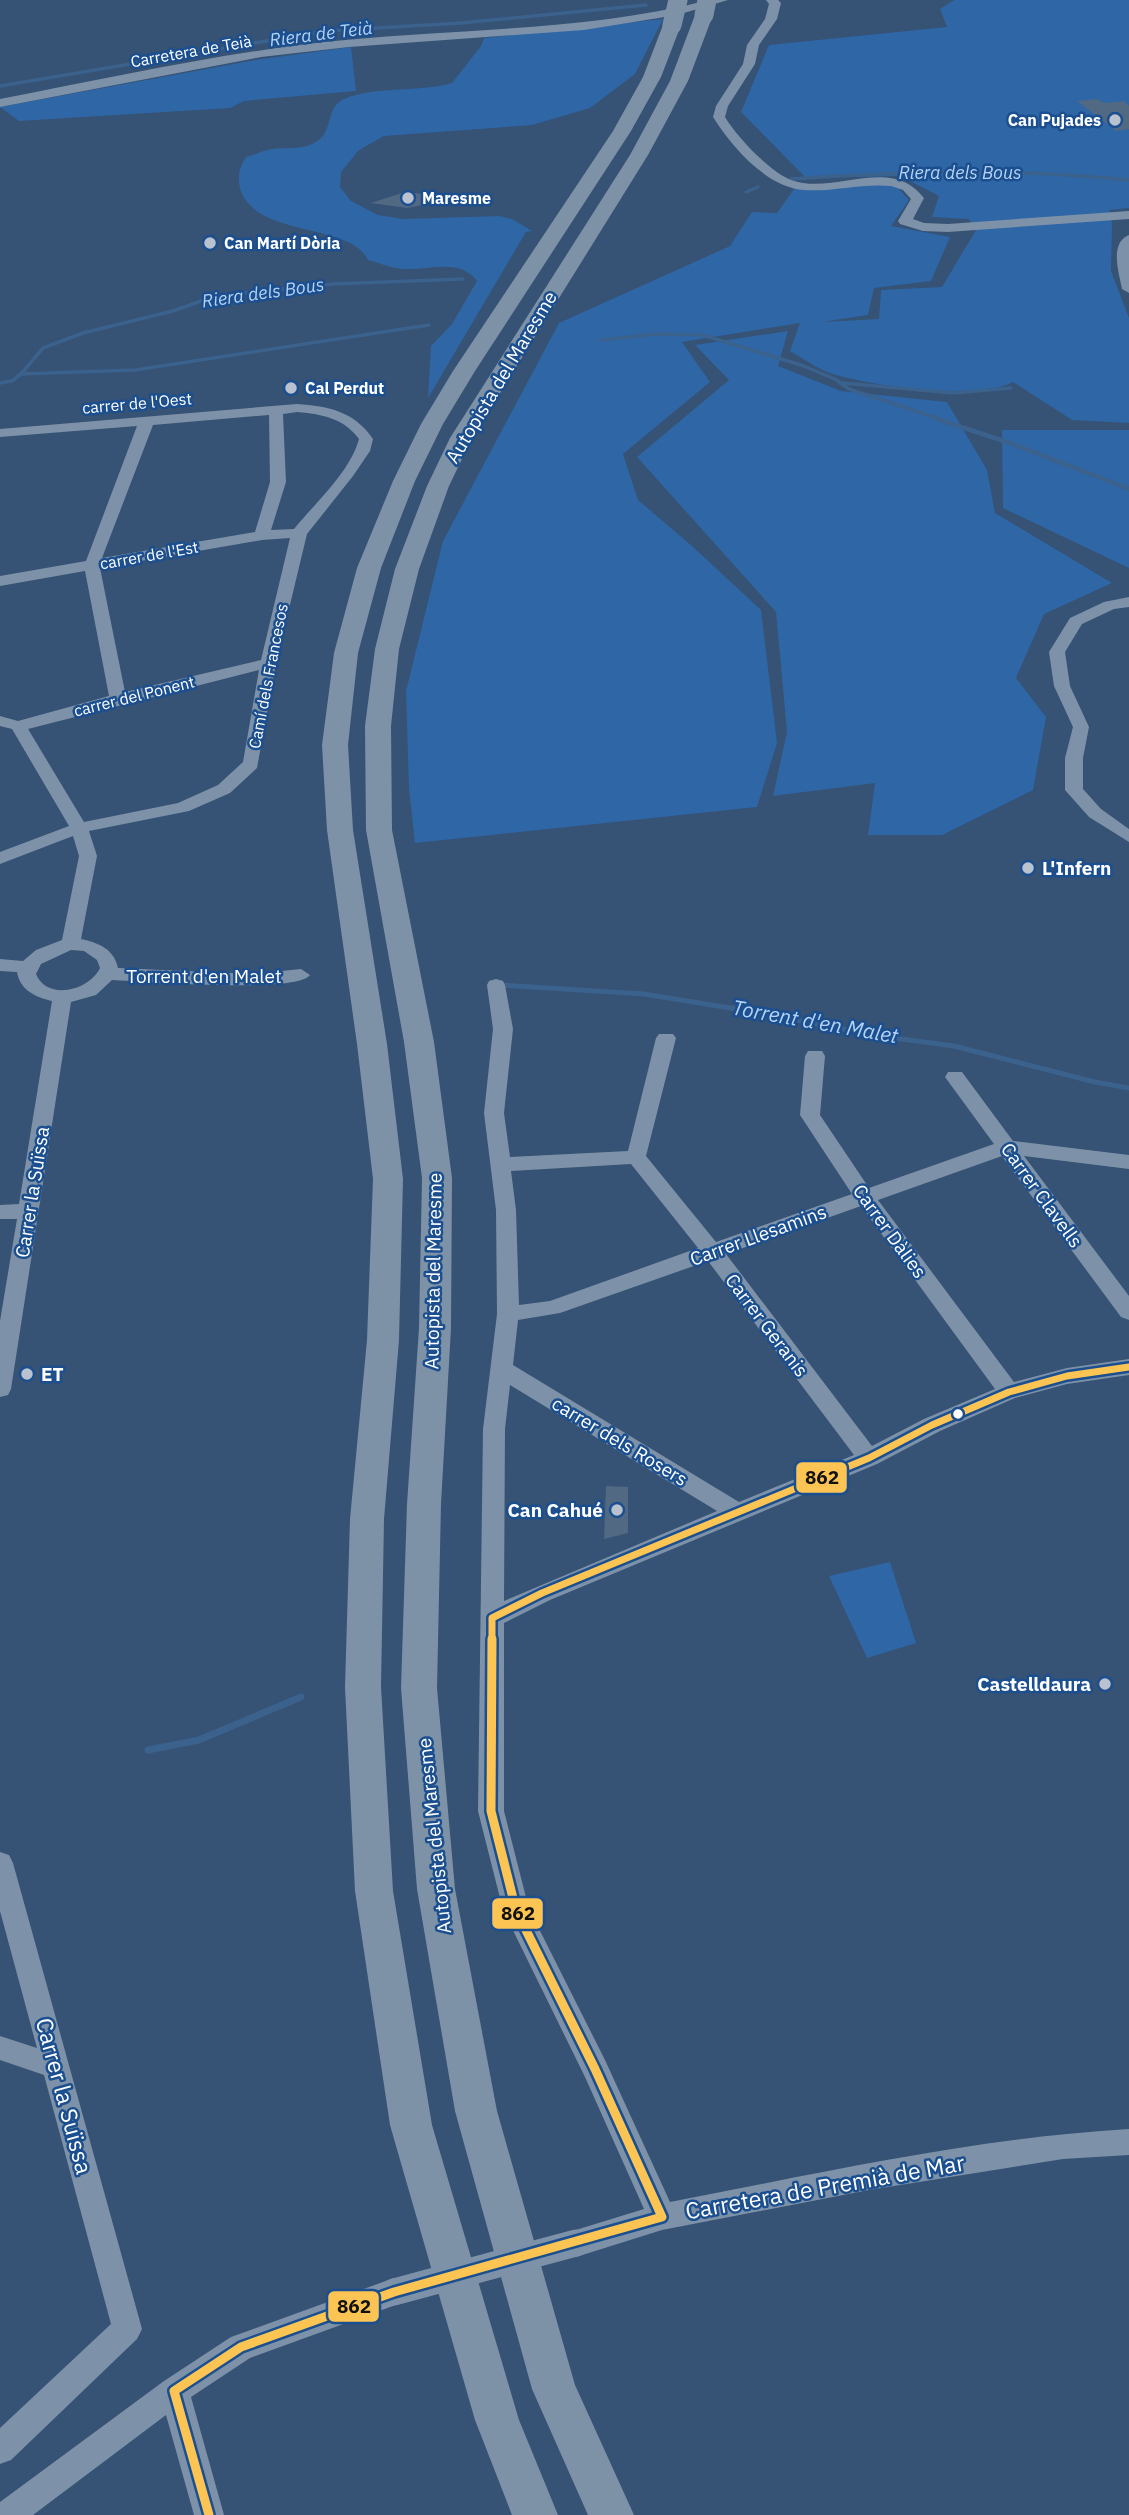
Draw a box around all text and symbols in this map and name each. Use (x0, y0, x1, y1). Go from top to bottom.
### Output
water label: Riera de Teià (268, 16, 374, 51)
street label: Carretera de Teià (129, 30, 254, 72)
place label: Can Pujades (1008, 110, 1101, 130)
marker: Can Pujades (1107, 112, 1123, 128)
water label: Riera dels Bous (898, 161, 1022, 184)
place label: Maresme (422, 188, 491, 208)
marker: Maresme (400, 190, 416, 206)
place label: Can Martí Dòria (224, 233, 340, 253)
marker: Can Martí Dòria (202, 235, 218, 251)
water label: Riera dels Bous (200, 273, 326, 312)
street label: Autopista del Maresme (440, 287, 562, 467)
place label: Cal Perdut (305, 378, 384, 398)
marker: Cal Perdut (283, 380, 299, 396)
street label: carrer de l'Oest (81, 388, 193, 418)
street label: carrer de l'Est (98, 537, 200, 573)
street label: Camí dels Francesos (244, 602, 292, 750)
street label: carrer del Ponent (72, 671, 196, 721)
place label: L'Infern (1042, 856, 1111, 880)
marker: L'Infern (1020, 860, 1036, 876)
street label: Torrent d'en Malet (126, 964, 282, 988)
water label: Torrent d'en Malet (730, 993, 901, 1050)
street label: Carrer la Suïssa (10, 1125, 54, 1259)
street label: Carrer Clavells (996, 1138, 1088, 1252)
street label: Autopista del Maresme (419, 1172, 447, 1370)
street label: Carrer Dàlies (848, 1179, 932, 1283)
street label: Carrer Llesamins (686, 1199, 830, 1271)
street label: Carrer Geranis (720, 1269, 814, 1381)
place label: ET (41, 1362, 64, 1386)
marker: ET (19, 1366, 35, 1382)
street label: carrer dels Rosers (548, 1391, 692, 1491)
unlabelled marker (951, 1407, 965, 1421)
line badge: 862 (795, 1461, 848, 1494)
text: 862 (805, 1465, 839, 1489)
place label: Can Cahué (508, 1498, 603, 1522)
marker: Can Cahué (609, 1502, 625, 1518)
place label: Castelldaura (977, 1672, 1091, 1696)
marker: Castelldaura (1097, 1676, 1113, 1692)
street label: Autopista del Maresme (412, 1737, 456, 1935)
line badge: 862 (491, 1897, 544, 1930)
text: 862 (501, 1901, 535, 1925)
street label: Carrer la Suïssa (30, 2014, 100, 2177)
street label: Carretera de Premià de Mar (683, 2147, 967, 2225)
line badge: 862 (327, 2290, 380, 2323)
text: 862 (337, 2294, 371, 2318)

